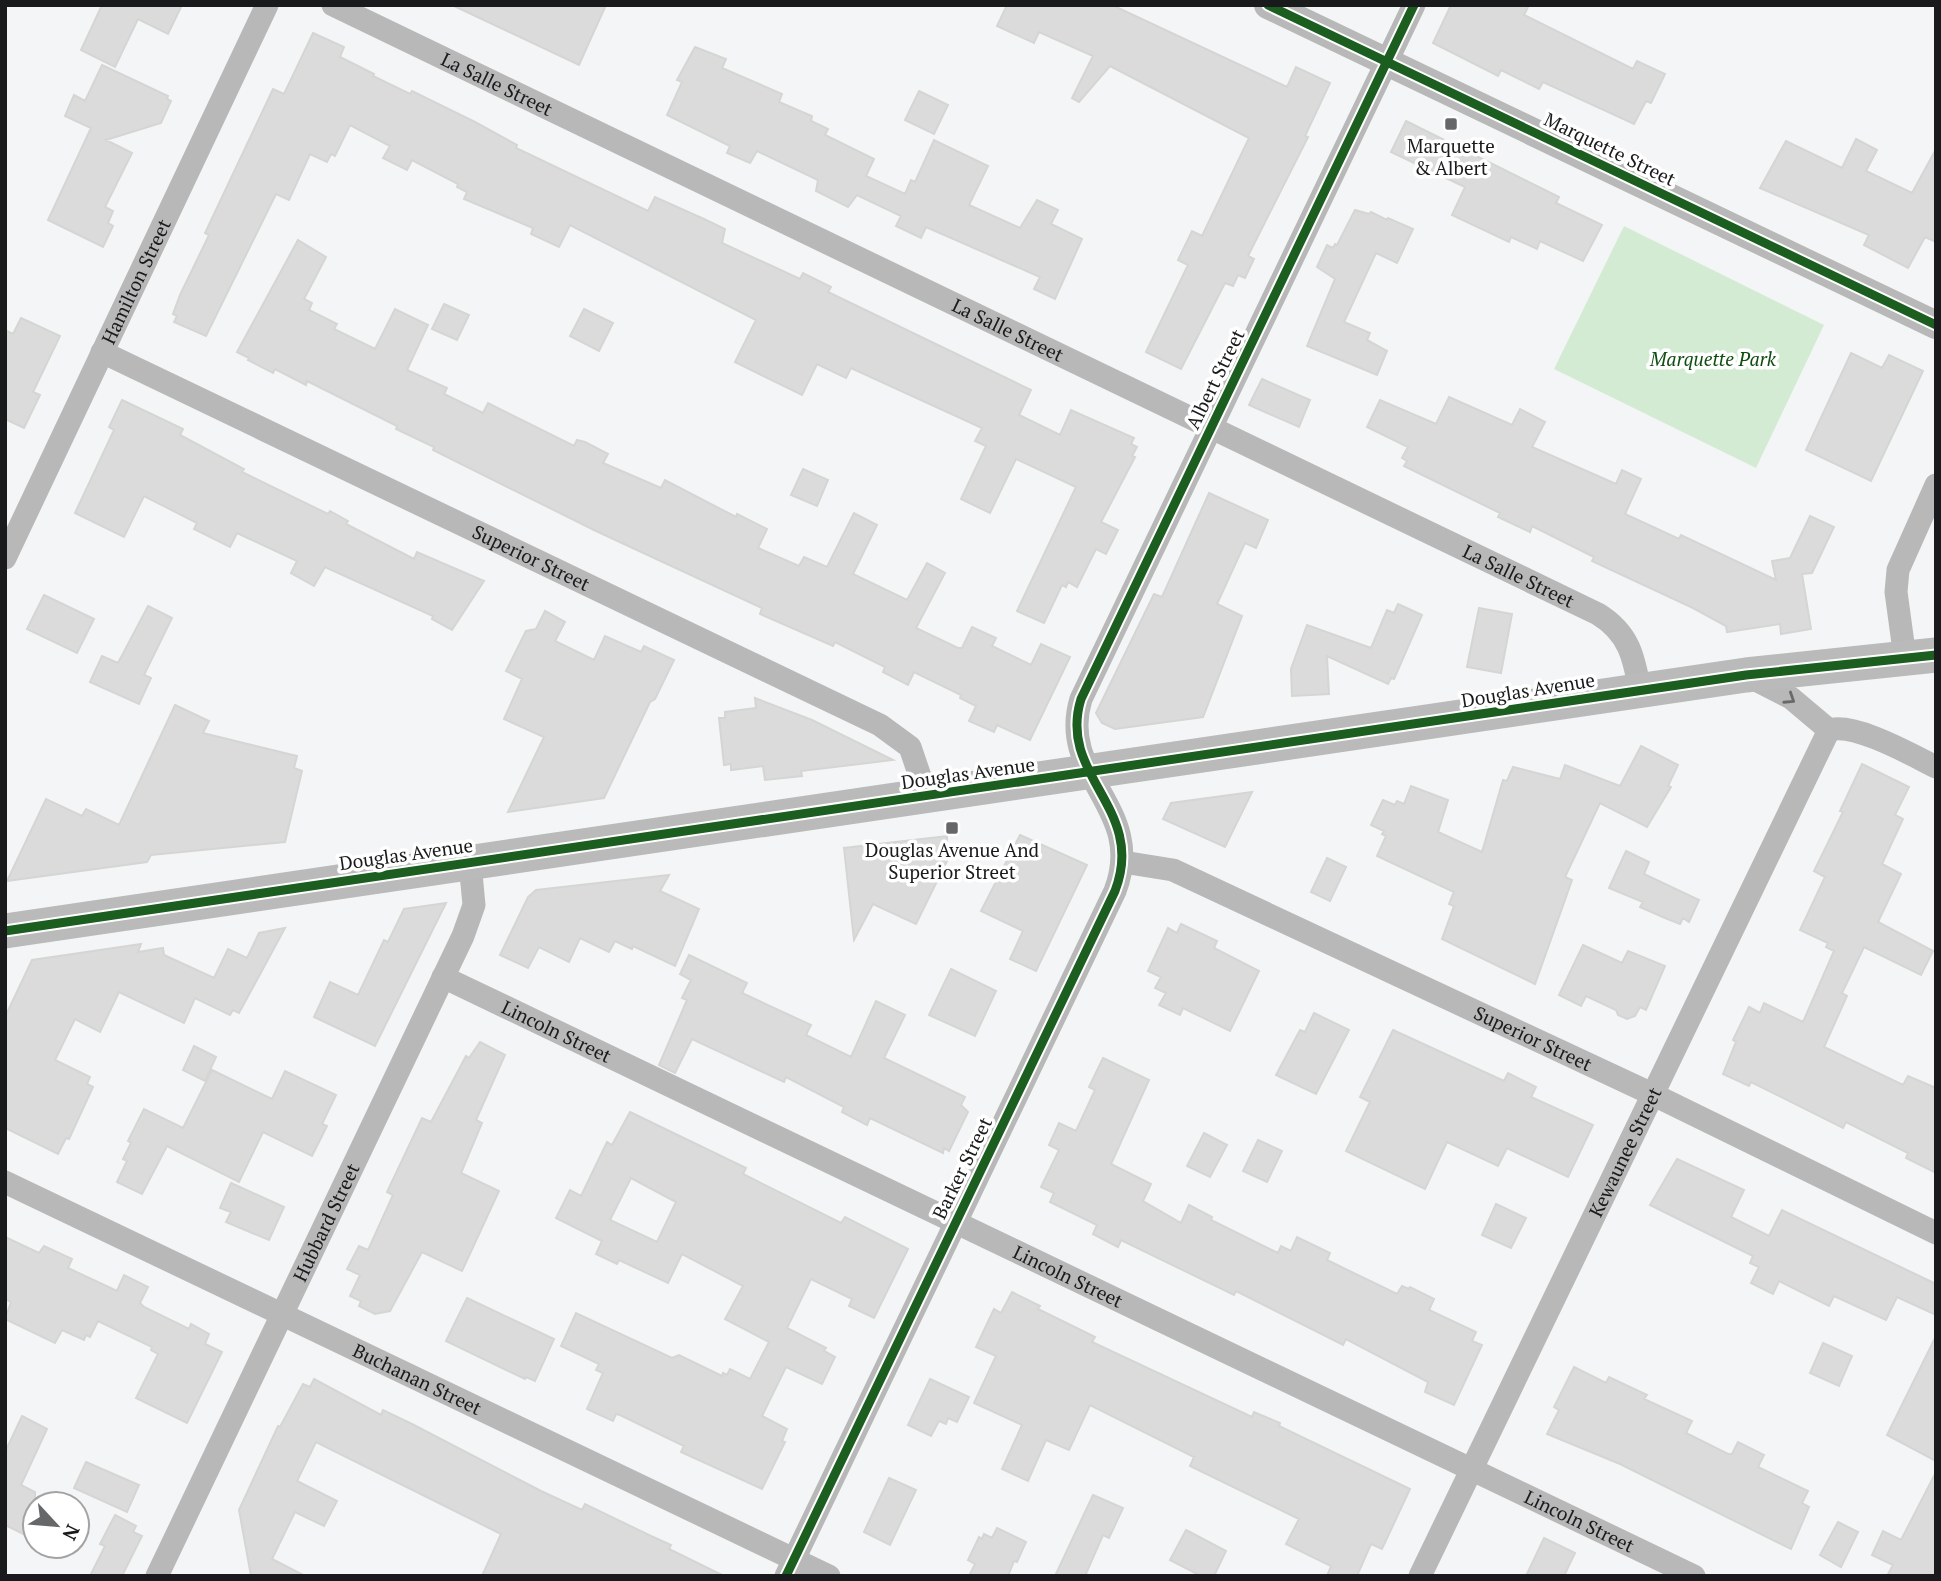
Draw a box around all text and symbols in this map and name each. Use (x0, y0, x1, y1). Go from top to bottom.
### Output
street label: La Salle Street (437, 46, 557, 121)
street label: Marquette Street (1540, 106, 1680, 191)
marker: Marquette & Albert (1443, 116, 1459, 132)
place label: Marquette & Albert (1407, 133, 1495, 180)
street label: Hamilton Street (95, 215, 176, 348)
street label: La Salle Street (948, 292, 1068, 367)
street label: Albert Street (1180, 325, 1250, 433)
park label: Marquette Park (1649, 346, 1777, 371)
street label: Superior Street (468, 518, 594, 596)
street label: La Salle Street (1459, 538, 1579, 613)
street label: Douglas Avenue (1459, 667, 1596, 712)
one-way arrow (1782, 690, 1795, 703)
street label: Douglas Avenue (899, 751, 1036, 794)
marker: Douglas Avenue And Superior Street (944, 820, 960, 836)
street label: Douglas Avenue (337, 832, 474, 875)
place label: Douglas Avenue And Superior Street (865, 837, 1039, 884)
street label: Lincoln Street (498, 994, 616, 1068)
street label: Superior Street (1470, 1000, 1596, 1076)
street label: Kewaunee Street (1583, 1083, 1667, 1221)
street label: Barker Street (926, 1113, 997, 1223)
street label: Hubbard Street (287, 1159, 365, 1285)
street label: Lincoln Street (1009, 1239, 1127, 1313)
street label: Buchanan Street (349, 1337, 486, 1420)
street label: Lincoln Street (1521, 1484, 1639, 1558)
north arrow (21, 1490, 91, 1560)
text: N (57, 1521, 86, 1545)

